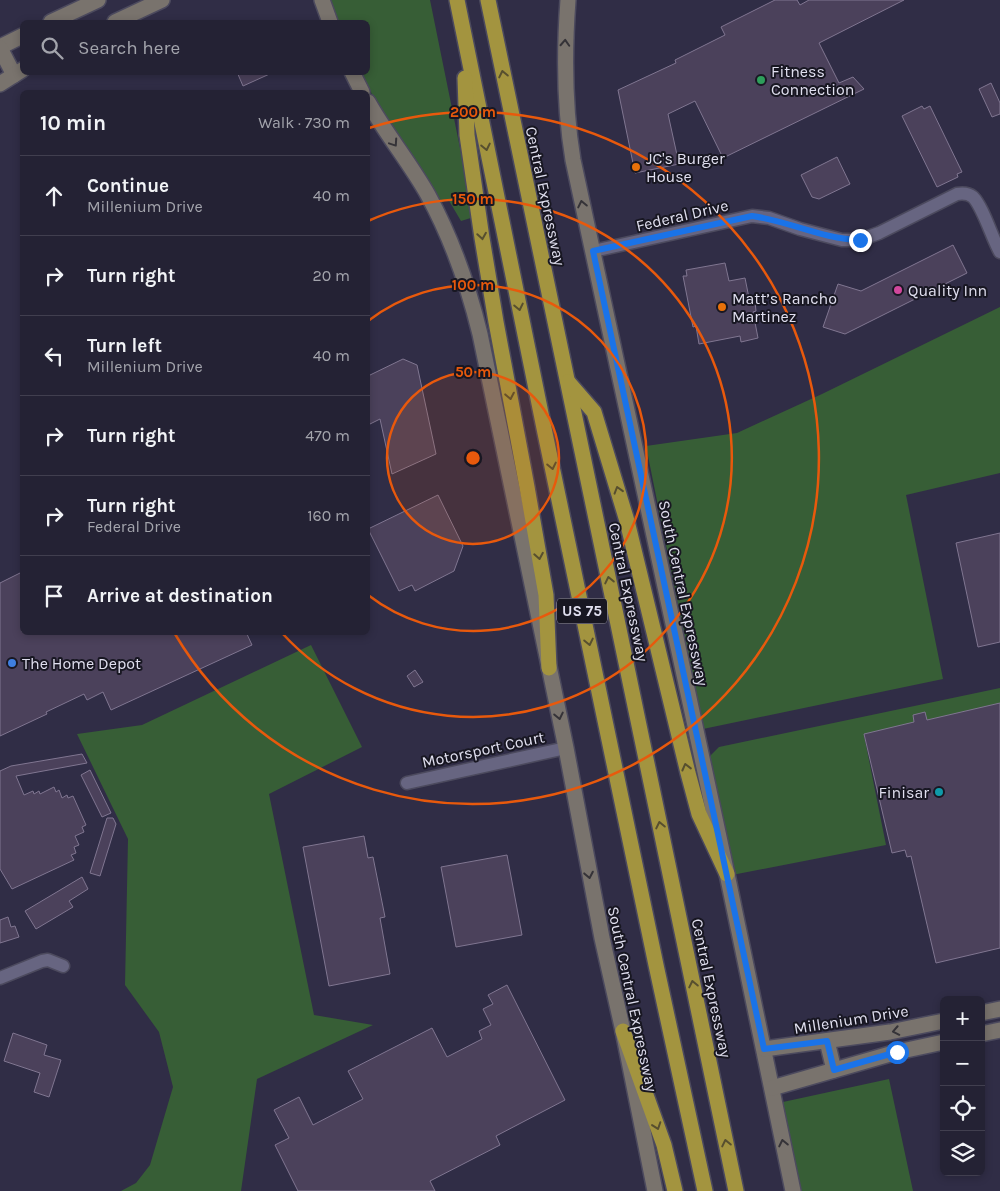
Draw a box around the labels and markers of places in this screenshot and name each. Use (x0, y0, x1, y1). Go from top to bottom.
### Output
place label: Fitness Connection (771, 62, 855, 99)
marker: Fitness Connection (755, 74, 767, 86)
place label: JC's Burger House (646, 149, 725, 186)
marker: JC's Burger House (630, 161, 642, 173)
place label: Quality Inn (908, 281, 987, 300)
marker: Quality Inn (892, 284, 904, 296)
place label: Matt’s Rancho Martinez (732, 289, 837, 326)
marker: Matt’s Rancho Martinez (716, 301, 728, 313)
centre of rings (464, 449, 482, 467)
place label: The Home Depot (22, 654, 141, 673)
marker: The Home Depot (6, 657, 18, 669)
place label: Finisar (878, 783, 929, 802)
marker: Finisar (933, 786, 945, 798)

